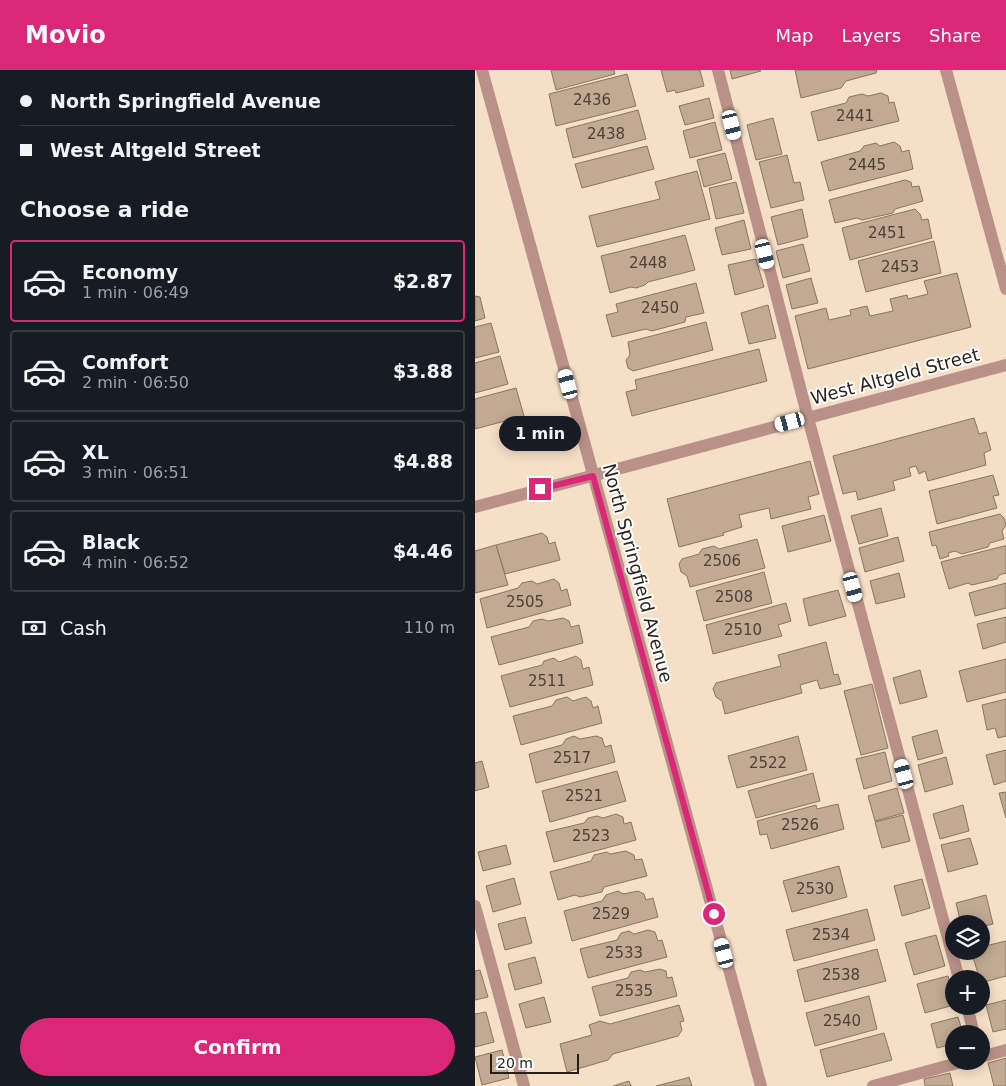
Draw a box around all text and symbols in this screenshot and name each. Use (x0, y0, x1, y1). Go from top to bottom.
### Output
text: Movio (25, 21, 106, 49)
text: Map (775, 25, 813, 46)
text: Layers (841, 25, 901, 46)
text: Share (929, 25, 981, 46)
text: North Springfield Avenue (50, 90, 321, 112)
house number: 2436 (573, 91, 611, 109)
house number: 2441 (836, 107, 874, 125)
car (721, 109, 742, 141)
house number: 2438 (587, 125, 625, 143)
text: West Altgeld Street (50, 139, 261, 161)
house number: 2445 (848, 156, 886, 174)
text: Choose a ride (20, 197, 189, 222)
house number: 2451 (868, 224, 906, 242)
car (754, 238, 775, 270)
house number: 2448 (629, 254, 667, 272)
house number: 2453 (881, 258, 919, 276)
icon: car (22, 259, 67, 304)
text: Economy (82, 261, 178, 283)
text: $2.87 (393, 270, 453, 292)
text: 1 min · 06:49 (82, 283, 189, 302)
house number: 2450 (641, 299, 679, 317)
street label: West Altgeld Street (808, 343, 982, 409)
icon: car (22, 349, 67, 394)
text: Comfort (82, 351, 169, 373)
text: $3.88 (393, 360, 453, 382)
car (556, 368, 579, 400)
text: 2 min · 06:50 (82, 373, 189, 392)
car (773, 411, 806, 433)
callout: 1 min (499, 416, 581, 452)
text: 1 min (515, 424, 565, 443)
icon: car (22, 439, 67, 484)
text: XL (82, 441, 109, 463)
text: $4.88 (393, 450, 453, 472)
street label: North Springfield Avenue (599, 461, 677, 685)
text: 3 min · 06:51 (82, 463, 189, 482)
route end (529, 478, 551, 500)
icon: car (22, 529, 67, 574)
text: Black (82, 531, 140, 553)
text: $4.46 (393, 540, 453, 562)
house number: 2506 (703, 552, 741, 570)
text: 4 min · 06:52 (82, 553, 189, 572)
car (841, 571, 864, 603)
house number: 2508 (715, 588, 753, 606)
house number: 2505 (506, 593, 544, 611)
icon: cash (20, 614, 48, 642)
text: Cash (60, 617, 107, 639)
text: 110 m (404, 618, 455, 637)
house number: 2510 (724, 621, 762, 639)
house number: 2511 (528, 672, 566, 690)
house number: 2517 (553, 749, 591, 767)
house number: 2522 (749, 754, 787, 772)
car (892, 758, 915, 790)
house number: 2521 (565, 787, 603, 805)
house number: 2526 (781, 816, 819, 834)
house number: 2523 (572, 827, 610, 845)
house number: 2530 (796, 880, 834, 898)
route start (703, 903, 725, 925)
house number: 2529 (592, 905, 630, 923)
map controls (945, 915, 990, 1070)
button: layers (945, 915, 990, 960)
house number: 2534 (812, 926, 850, 944)
car (712, 937, 735, 969)
house number: 2533 (605, 944, 643, 962)
house number: 2538 (822, 966, 860, 984)
button: + (945, 970, 990, 1015)
house number: 2535 (615, 982, 653, 1000)
house number: 2540 (823, 1012, 861, 1030)
button: Confirm (20, 1018, 455, 1076)
button: − (945, 1025, 990, 1070)
scale bar (490, 1051, 579, 1074)
text: 20 m (497, 1055, 533, 1071)

